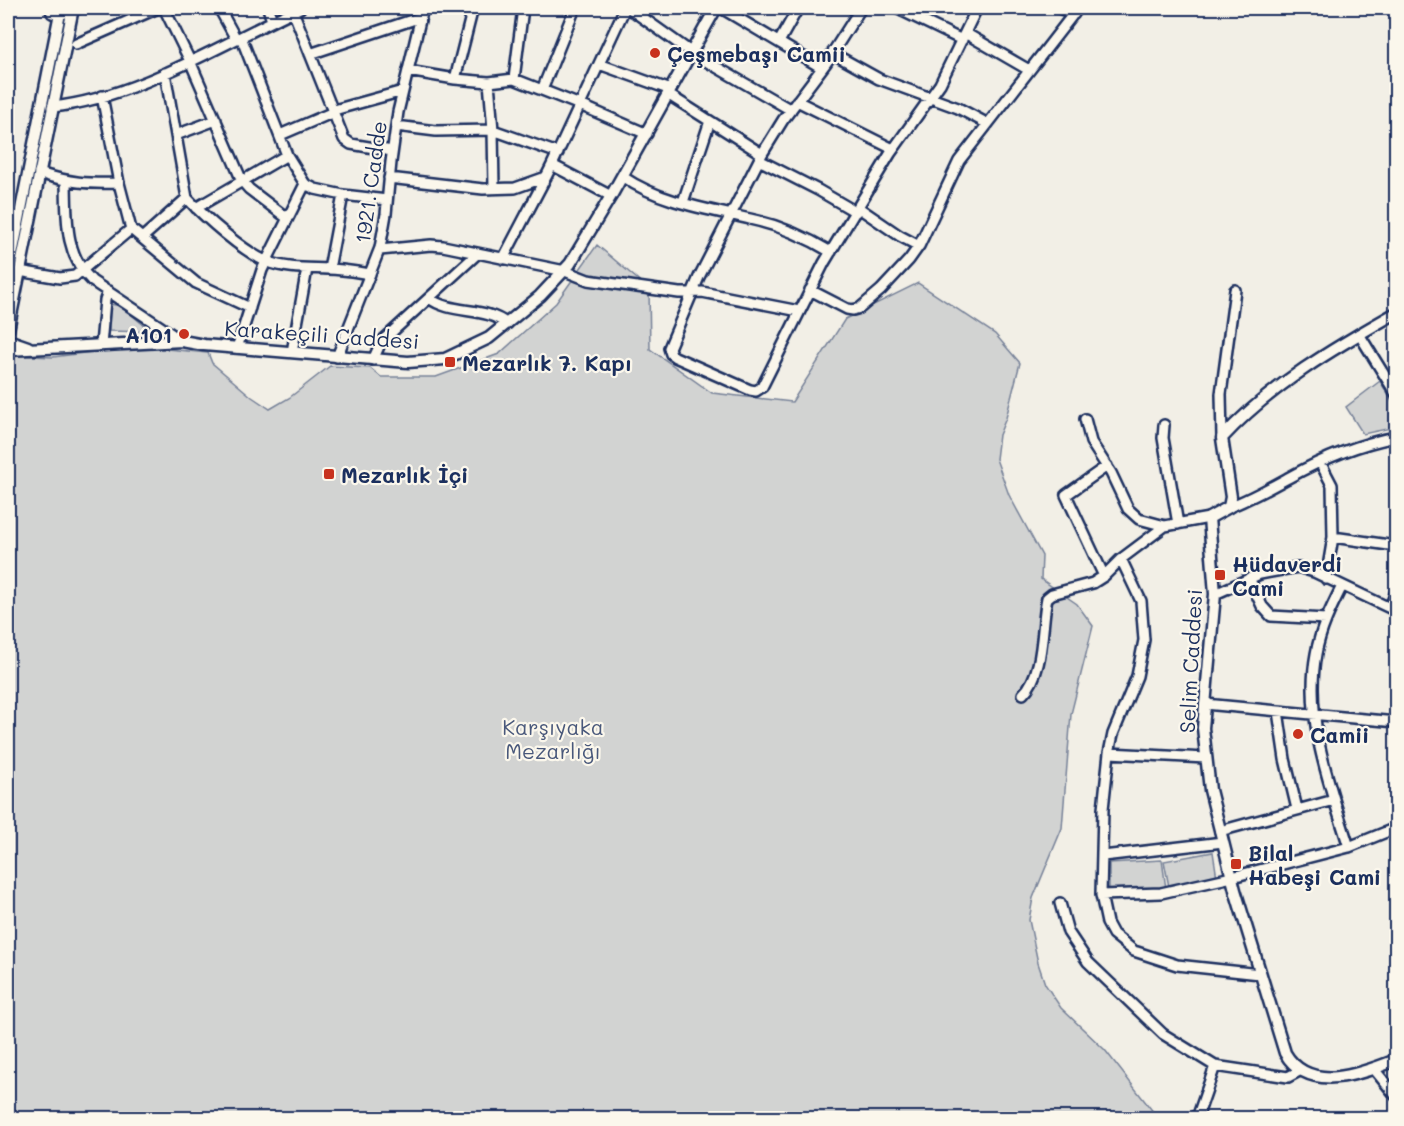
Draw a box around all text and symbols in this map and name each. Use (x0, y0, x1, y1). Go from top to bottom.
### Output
place label: Çeşmebaşı Camii (667, 40, 846, 68)
marker: Çeşmebaşı Camii (648, 46, 662, 60)
street label: 1921. Cadde (348, 119, 392, 245)
street label: Karakeçili Caddesi (224, 314, 420, 354)
place label: A101 (125, 321, 172, 348)
marker: A101 (177, 327, 191, 341)
place label: Mezarlık 7. Kapı (462, 349, 632, 376)
marker: Mezarlık 7. Kapı (443, 355, 457, 369)
place label: Mezarlık İçi (341, 461, 468, 488)
marker: Mezarlık İçi (322, 467, 336, 481)
place label: Hüdaverdi Cami (1232, 550, 1342, 601)
marker: Hüdaverdi Cami (1213, 568, 1227, 582)
street label: Selim Caddesi (1173, 588, 1207, 734)
park label: Karşıyaka Mezarlığı (502, 713, 604, 764)
place label: Camii (1310, 721, 1369, 748)
marker: Camii (1291, 727, 1305, 741)
place label: Bilal Habeşi Cami (1248, 839, 1381, 891)
marker: Bilal Habeşi Cami (1229, 857, 1243, 871)

